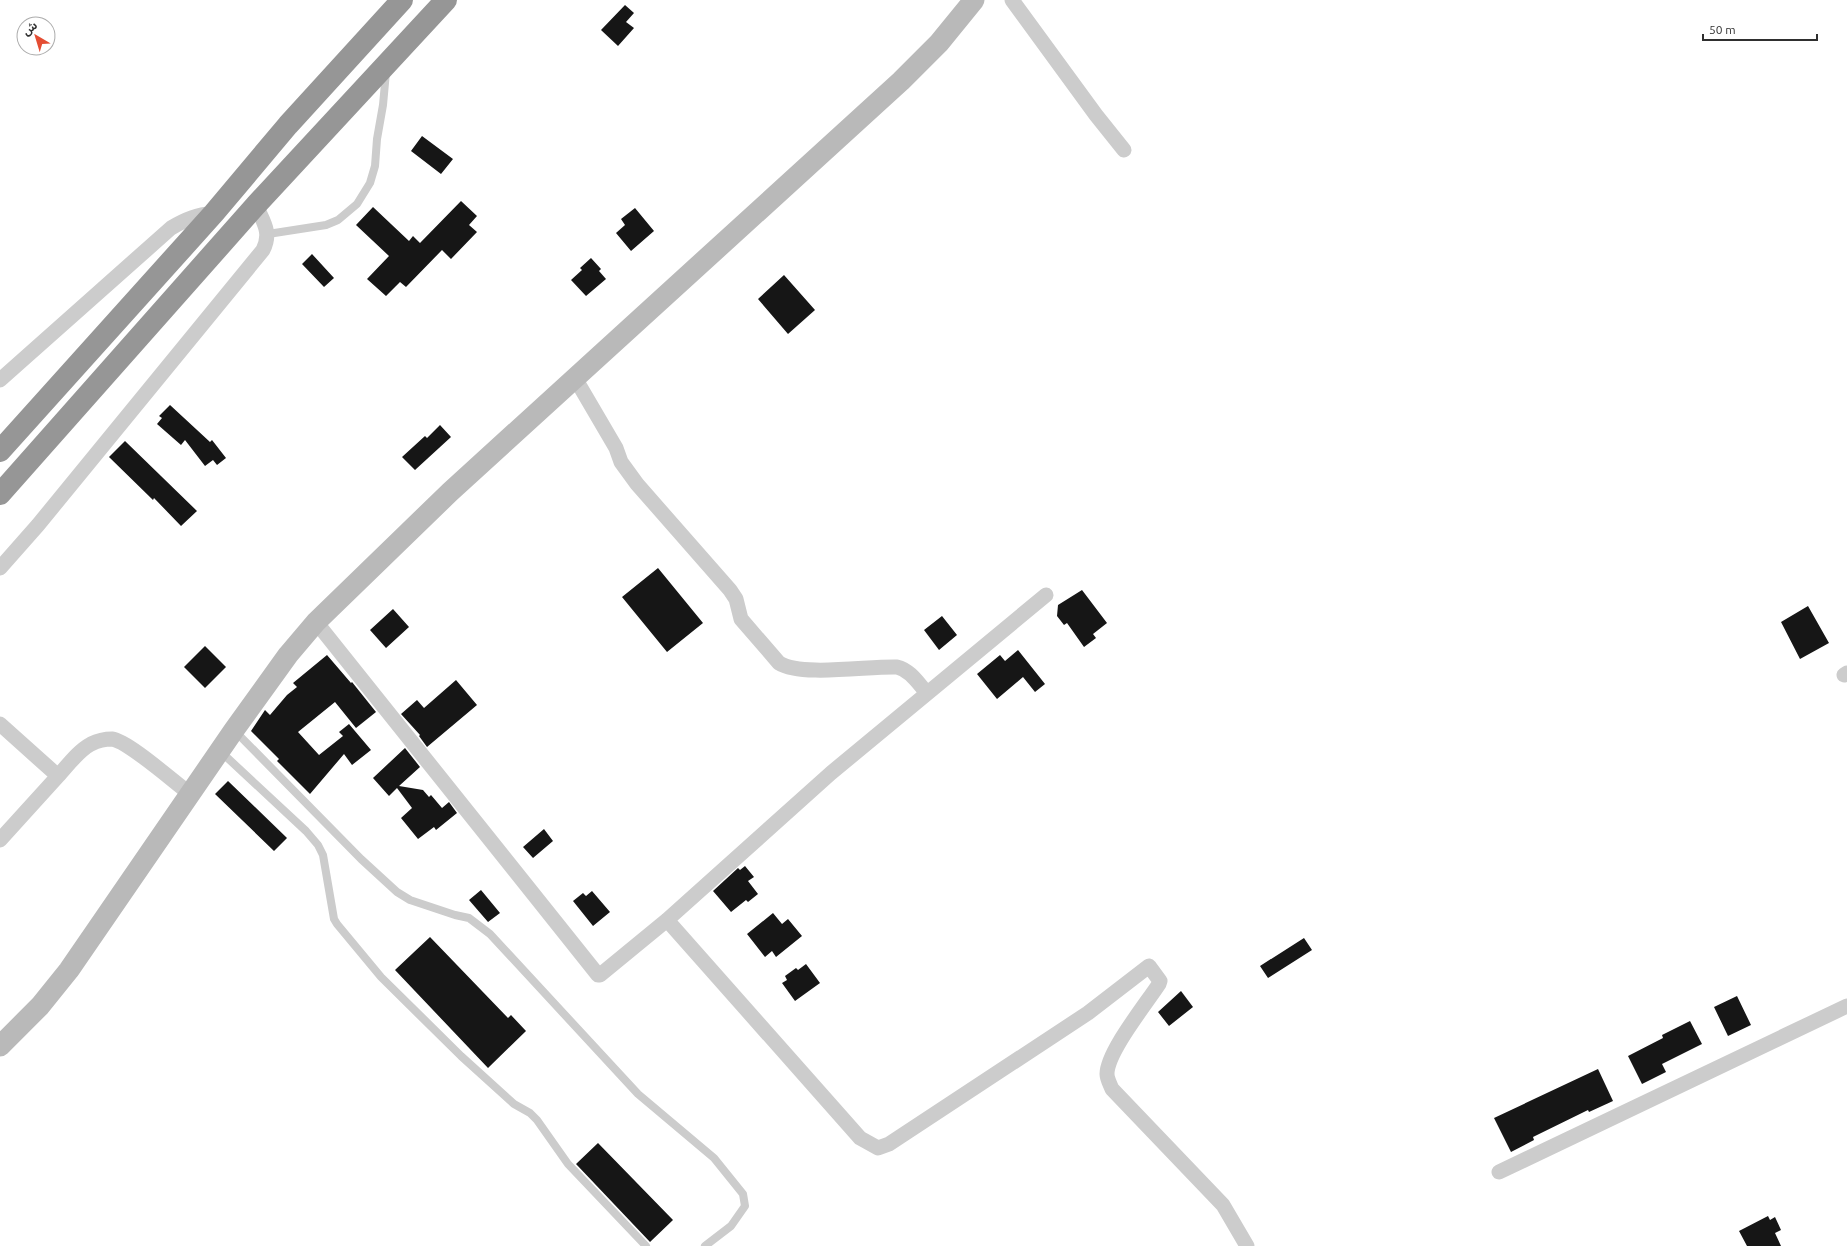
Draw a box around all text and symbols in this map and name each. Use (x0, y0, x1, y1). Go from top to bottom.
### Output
north arrow (16, 16, 56, 56)
scale bar (1703, 16, 1817, 42)
text: ش (20, 19, 40, 38)
text: 50 m (1709, 23, 1736, 36)

